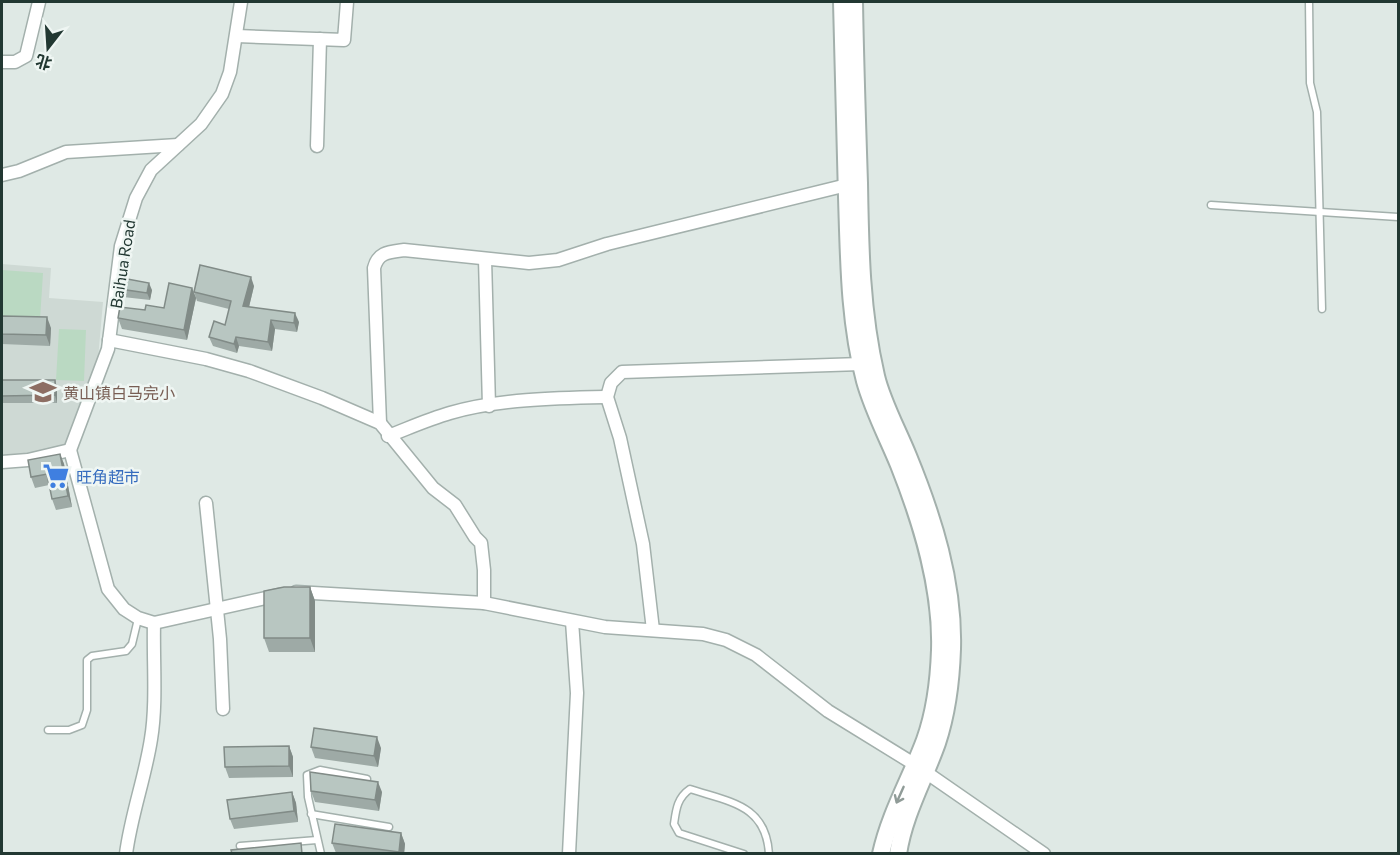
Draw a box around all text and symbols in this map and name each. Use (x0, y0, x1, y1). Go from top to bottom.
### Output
north arrow (18, 18, 78, 78)
text: 北 (33, 51, 54, 74)
street label: Baihua Road (106, 218, 138, 310)
school or university icon: 黄山镇白马完小 (28, 377, 58, 407)
place label: 黄山镇白马完小 (63, 383, 175, 402)
supermarket icon: 旺角超市 (41, 461, 71, 491)
place label: 旺角超市 (76, 467, 140, 486)
one-way arrow (894, 786, 905, 804)

